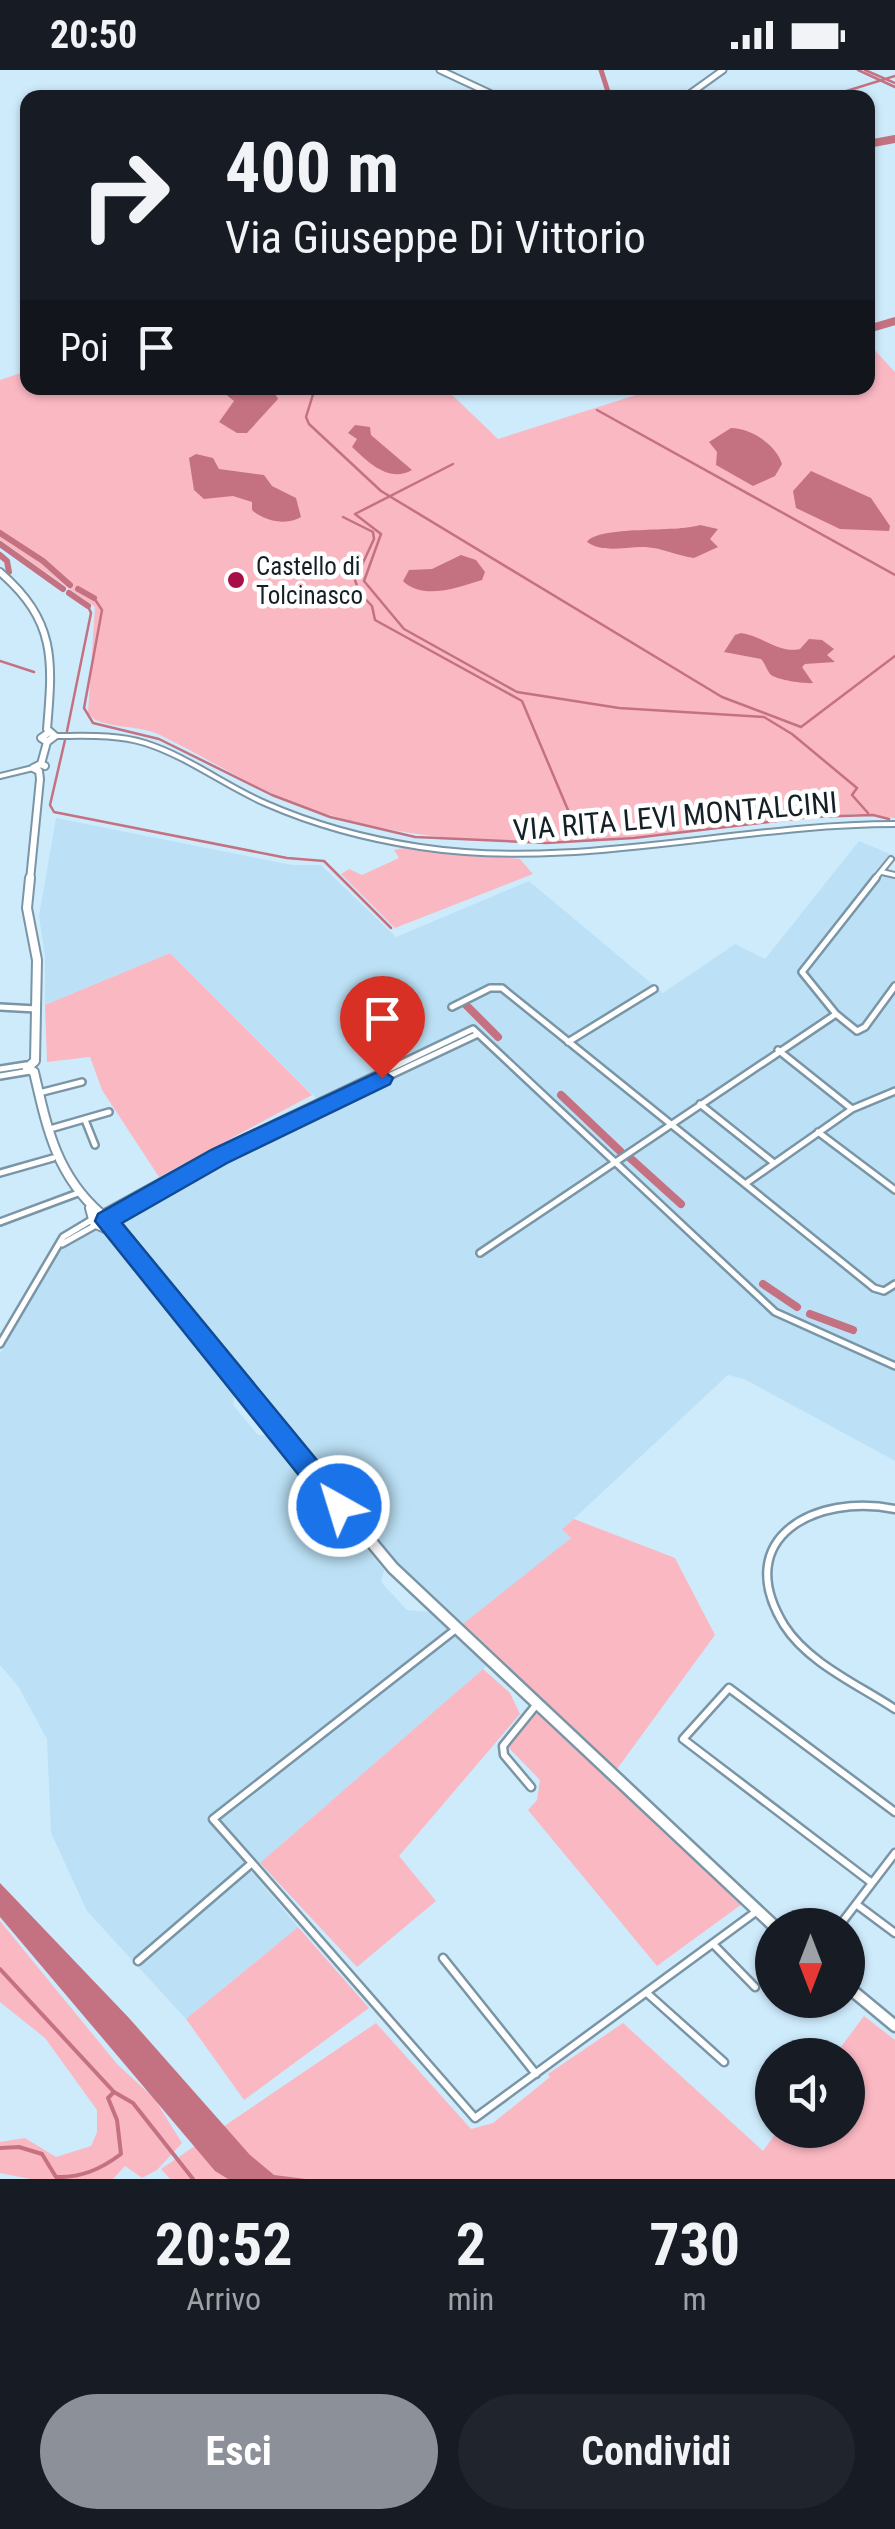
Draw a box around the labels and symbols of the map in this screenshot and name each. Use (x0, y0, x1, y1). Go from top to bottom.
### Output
place label: Castello di Tolcinasco (256, 552, 363, 610)
marker: Castello di Tolcinasco (225, 569, 247, 591)
street label: VIA RITA LEVI MONTALCINI (511, 784, 839, 848)
pin (340, 976, 425, 1079)
position arrow (287, 1454, 391, 1558)
north arrow (755, 1908, 865, 2018)

